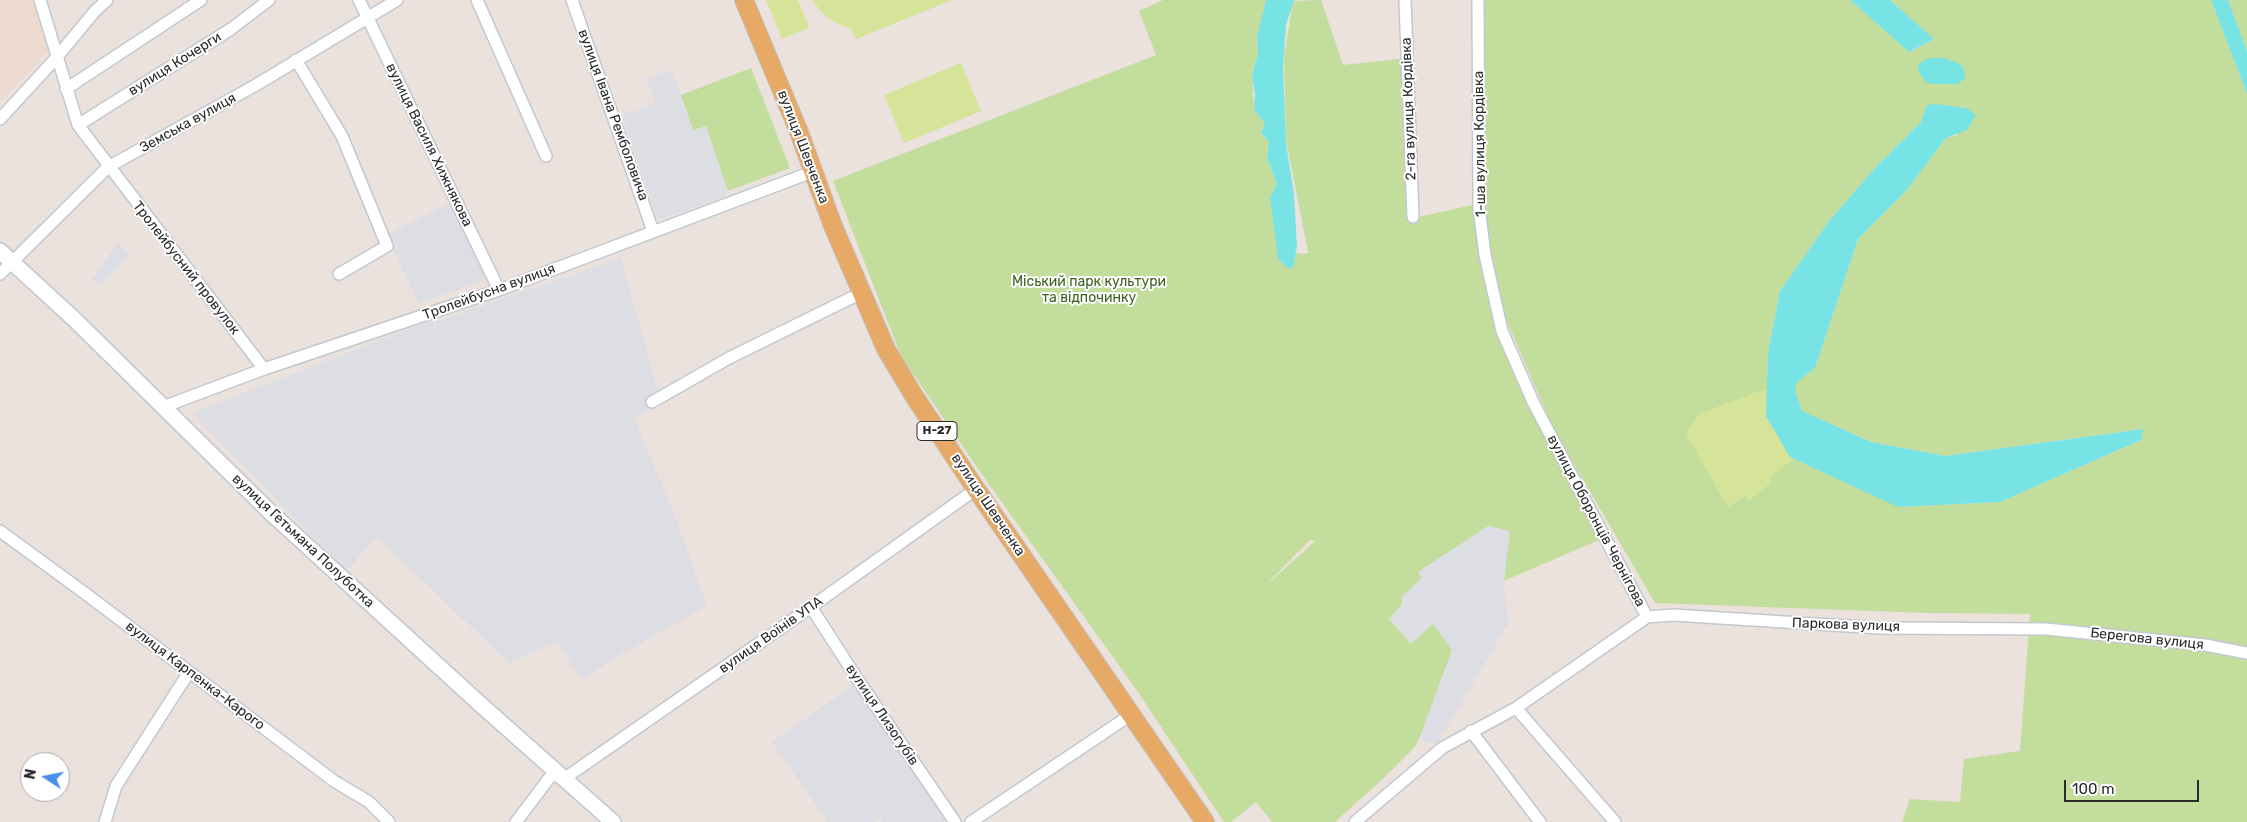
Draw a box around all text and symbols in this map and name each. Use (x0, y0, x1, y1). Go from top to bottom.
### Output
street label: вулиця Івана Ремболовича (574, 27, 652, 203)
street label: вулиця Кочерги (125, 29, 225, 99)
street label: 2-га вулиця Кордівка (1398, 37, 1420, 181)
street label: вулиця Василя Хижнякова (382, 61, 476, 229)
street label: 1-ша вулиця Кордівка (1470, 71, 1490, 217)
street label: вулиця Шевченка (774, 88, 832, 206)
street label: Земська вулиця (137, 90, 239, 156)
street label: Тролейбусний провулок (129, 198, 243, 338)
street label: Тролейбусна вулиця (420, 260, 558, 324)
park label: Міський парк культури та відпочинку (1012, 274, 1166, 306)
road number: Н-27 (917, 422, 957, 441)
street label: вулиця Оборонців Чернігова (1543, 432, 1649, 610)
street label: вулиця Шевченка (948, 451, 1028, 559)
street label: вулиця Гетьмана Полуботка (228, 471, 378, 611)
street label: вулиця Воїнів УПА (716, 593, 826, 677)
street label: Паркова вулиця (1792, 615, 1900, 635)
street label: вулиця Карпенка-Карого (122, 618, 268, 734)
street label: Берегова вулиця (2089, 625, 2205, 653)
street label: вулиця Лизогубів (842, 661, 922, 769)
north arrow (20, 752, 70, 802)
text: N (21, 768, 40, 781)
scale bar (2067, 770, 2202, 802)
text: 100 m (2072, 780, 2114, 798)

